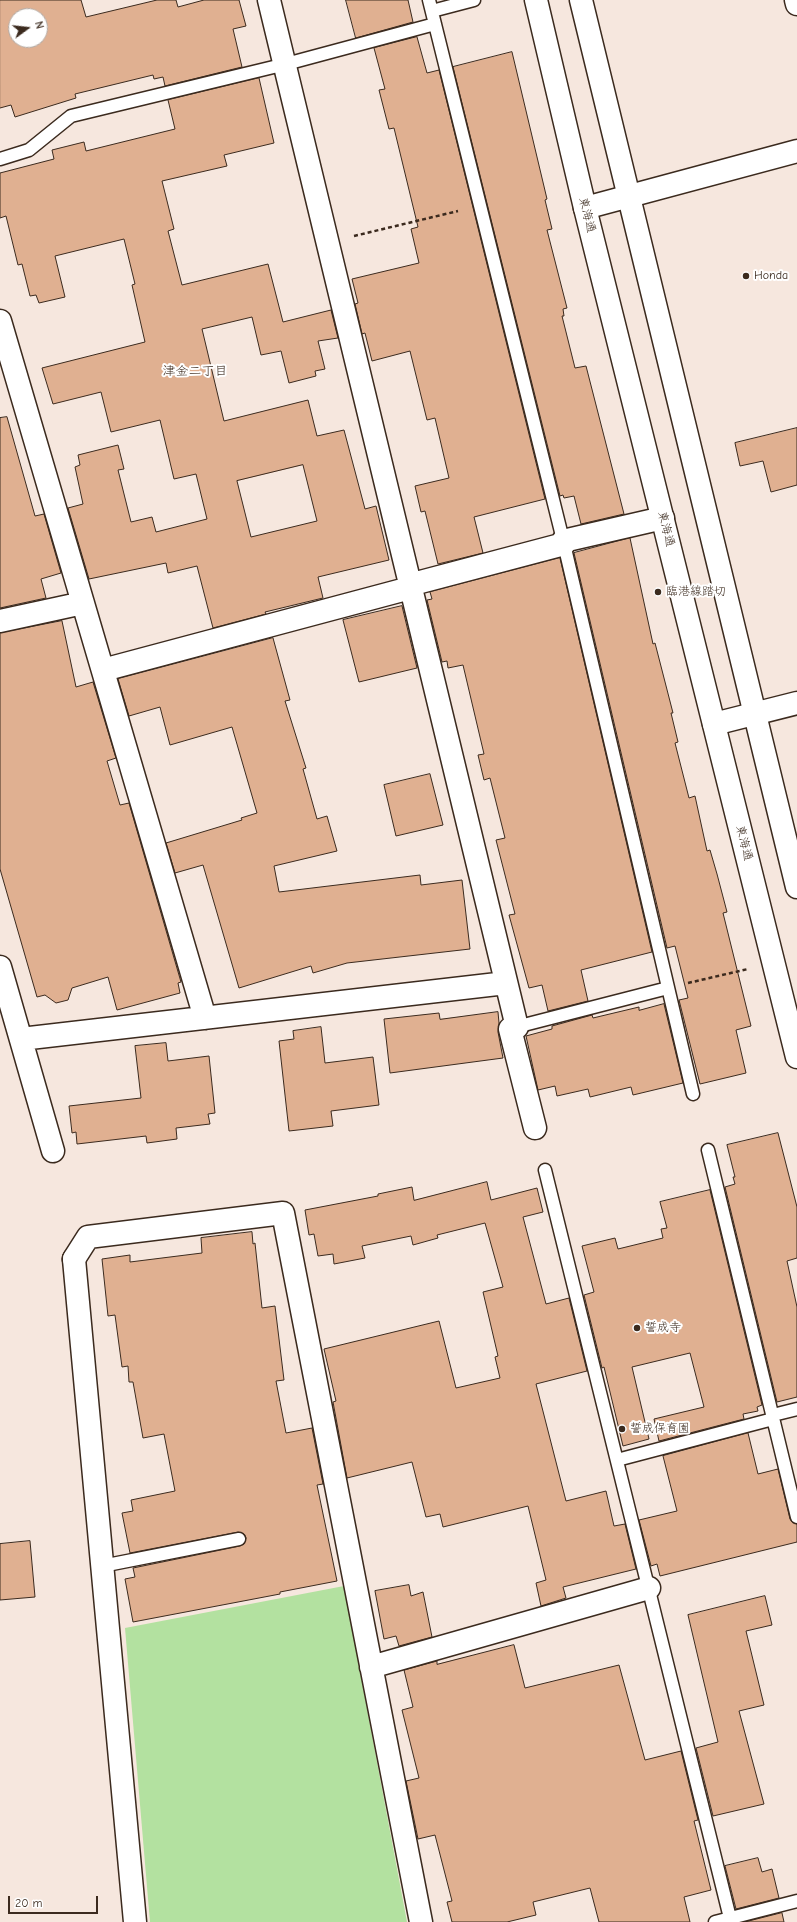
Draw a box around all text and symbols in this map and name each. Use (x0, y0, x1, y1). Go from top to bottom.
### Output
north arrow (8, 8, 48, 48)
text: N (32, 20, 46, 30)
street label: 東海通 (576, 196, 598, 234)
place label: Honda (754, 269, 788, 283)
marker: Honda (741, 271, 751, 281)
district label: 津金二丁目 (163, 363, 227, 379)
street label: 東海通 (655, 510, 677, 548)
place label: 臨港線踏切 (666, 585, 726, 599)
marker: 臨港線踏切 (653, 587, 663, 597)
street label: 東海通 (733, 824, 755, 862)
place label: 誓成寺 (645, 1321, 681, 1335)
marker: 誓成寺 (632, 1323, 642, 1333)
place label: 誓成保育園 (630, 1422, 690, 1436)
marker: 誓成保育園 (617, 1424, 627, 1434)
scale bar (10, 1888, 100, 1914)
text: 20 m (15, 1896, 43, 1910)

